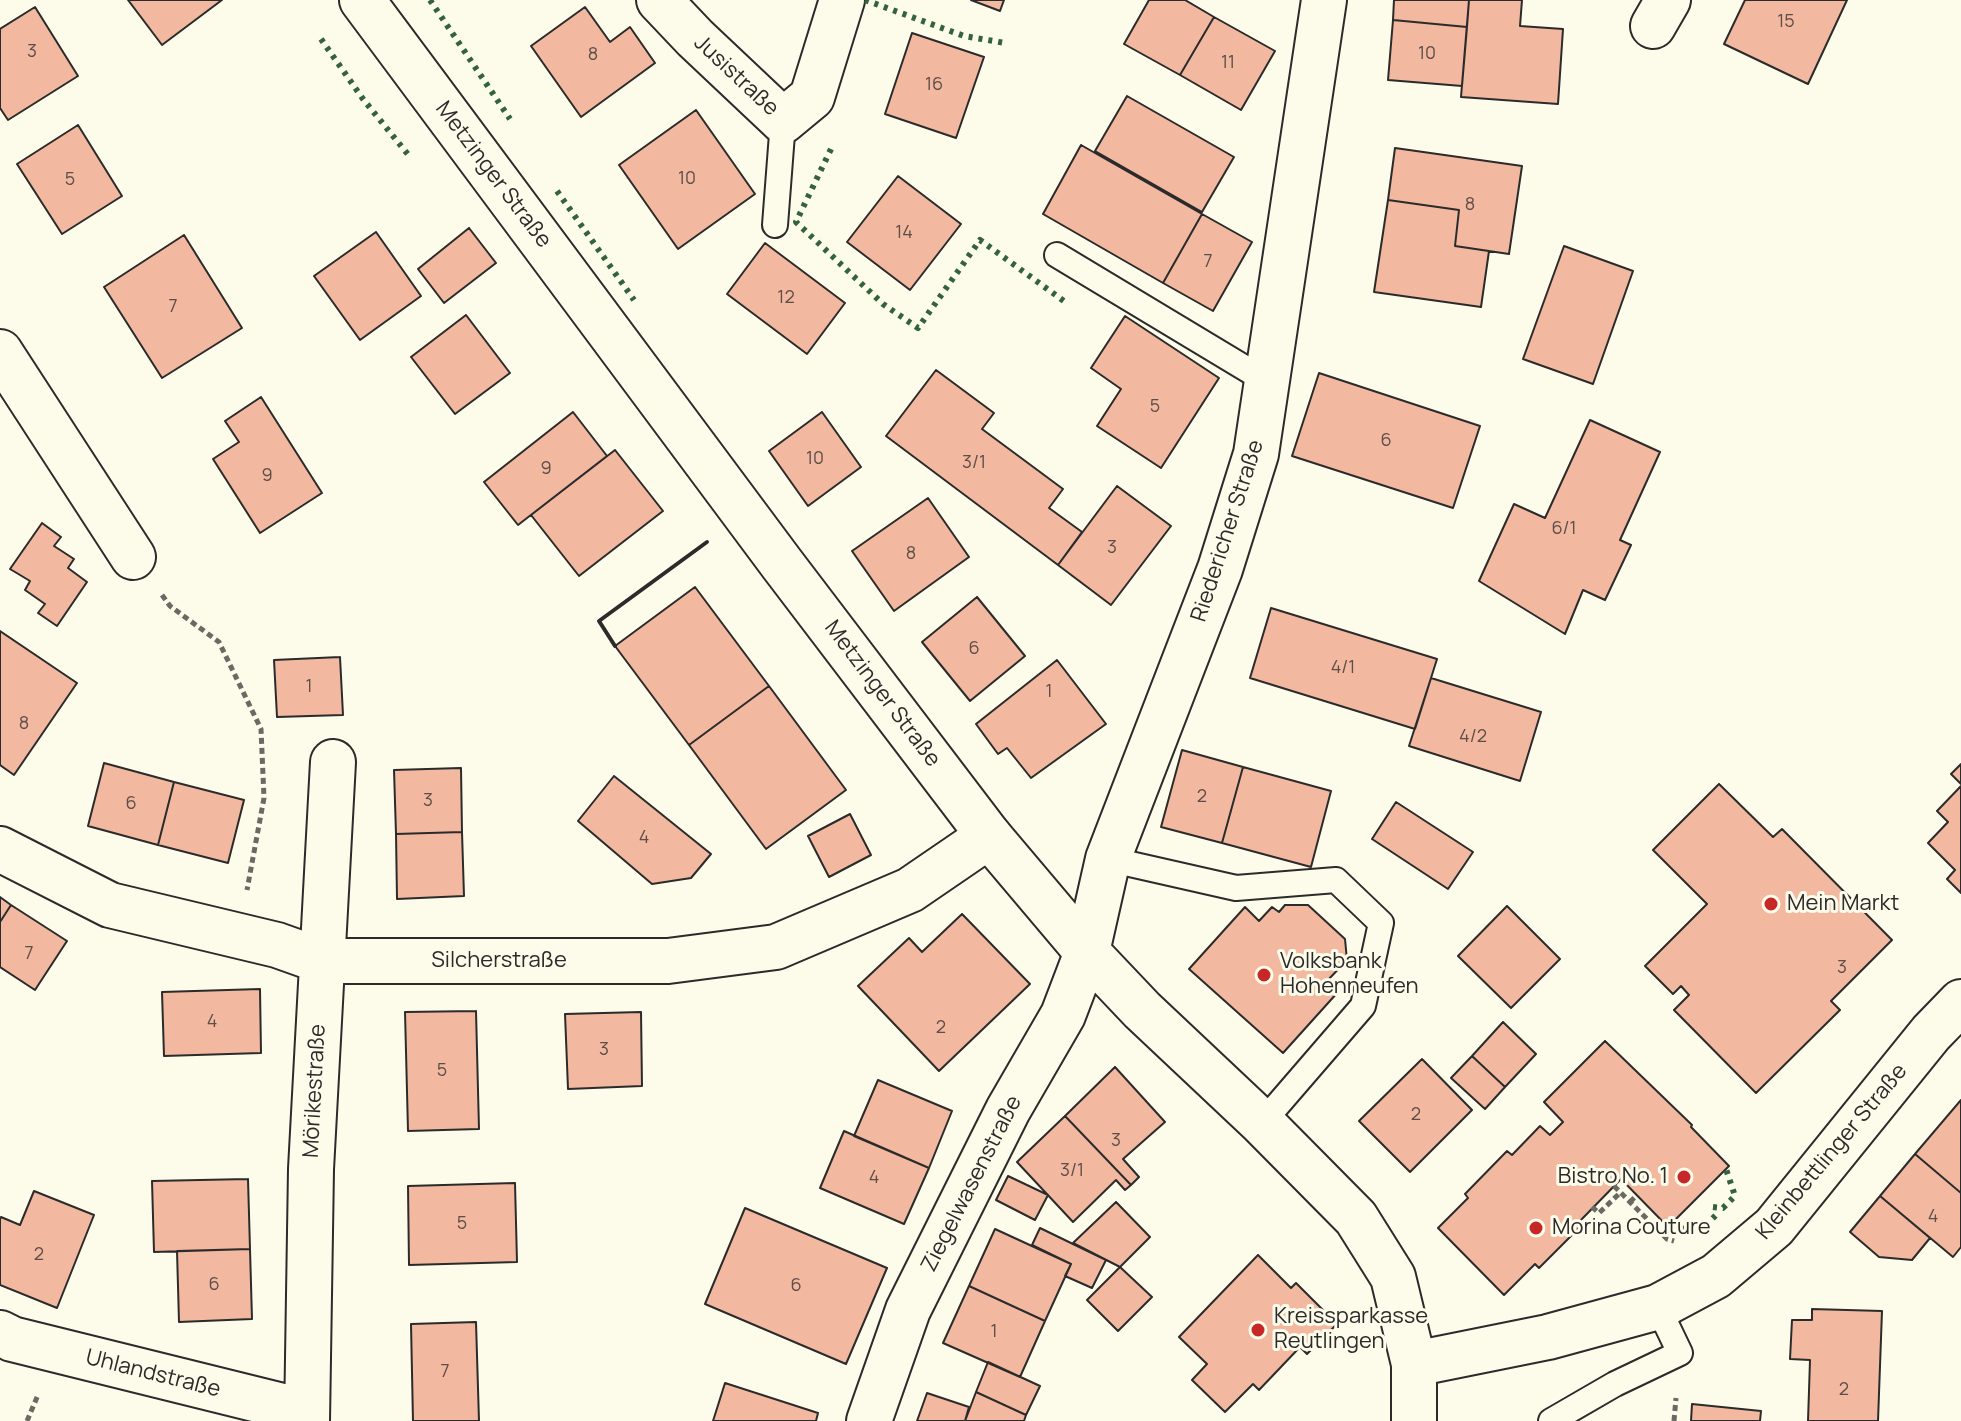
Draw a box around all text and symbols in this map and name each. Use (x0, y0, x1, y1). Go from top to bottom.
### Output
house number: 15 (1777, 11, 1795, 33)
street label: Jusistraße (688, 30, 784, 122)
house number: 3 (27, 41, 37, 63)
house number: 10 (1418, 43, 1436, 65)
house number: 8 (588, 44, 598, 66)
house number: 11 (1221, 52, 1235, 74)
house number: 16 (925, 74, 943, 96)
street label: Metzinger Straße (429, 97, 557, 253)
house number: 10 (678, 168, 696, 190)
house number: 5 (65, 169, 75, 191)
house number: 8 (1465, 194, 1475, 216)
house number: 14 (895, 222, 913, 244)
house number: 7 (1203, 251, 1213, 273)
house number: 12 (777, 287, 795, 309)
house number: 7 (168, 296, 178, 318)
house number: 5 (1150, 396, 1160, 418)
house number: 6 (1380, 430, 1392, 452)
street label: Riedericher Straße (1186, 437, 1270, 625)
house number: 10 (806, 448, 824, 470)
house number: 3/1 (962, 452, 986, 474)
house number: 9 (540, 458, 552, 480)
house number: 9 (261, 465, 273, 487)
house number: 6/1 (1551, 518, 1577, 540)
house number: 3 (1107, 537, 1117, 559)
house number: 8 (906, 543, 916, 565)
street label: Metzinger Straße (818, 616, 946, 772)
house number: 6 (968, 638, 980, 660)
house number: 4/1 (1331, 657, 1355, 679)
house number: 1 (305, 676, 313, 698)
house number: 1 (1045, 681, 1053, 703)
house number: 8 (19, 713, 29, 735)
house number: 4/2 (1459, 726, 1487, 748)
house number: 2 (1197, 786, 1207, 808)
house number: 3 (423, 790, 433, 812)
house number: 6 (125, 793, 137, 815)
house number: 4 (639, 827, 649, 849)
place label: Mein Markt (1787, 891, 1899, 917)
marker: Mein Markt (1762, 895, 1780, 913)
house number: 7 (24, 943, 34, 965)
street label: Silcherstraße (431, 948, 567, 974)
place label: Volksbank Hohenneufen (1280, 949, 1419, 1000)
house number: 3 (1837, 957, 1847, 979)
marker: Volksbank Hohenneufen (1255, 966, 1273, 984)
house number: 4 (207, 1011, 217, 1033)
house number: 2 (936, 1017, 946, 1039)
street label: Mörikestraße (298, 1023, 332, 1159)
house number: 3 (599, 1039, 609, 1061)
street label: Kleinbettlinger Straße (1751, 1059, 1913, 1245)
house number: 5 (437, 1060, 447, 1082)
street label: Ziegelwasenstraße (916, 1091, 1028, 1277)
house number: 2 (1411, 1104, 1421, 1126)
house number: 3 (1111, 1130, 1121, 1152)
house number: 3/1 (1060, 1160, 1084, 1182)
place label: Bistro No. 1 (1558, 1164, 1668, 1190)
house number: 4 (869, 1167, 879, 1189)
marker: Bistro No. 1 (1675, 1168, 1693, 1186)
house number: 4 (1928, 1206, 1938, 1228)
house number: 5 (457, 1213, 467, 1235)
place label: Morina Couture (1552, 1215, 1711, 1241)
marker: Morina Couture (1527, 1219, 1545, 1237)
house number: 2 (34, 1244, 44, 1266)
house number: 6 (208, 1274, 220, 1296)
house number: 6 (790, 1275, 802, 1297)
place label: Kreissparkasse Reutlingen (1274, 1304, 1428, 1356)
house number: 1 (990, 1321, 998, 1343)
marker: Kreissparkasse Reutlingen (1249, 1321, 1267, 1339)
street label: Uhlandstraße (83, 1344, 223, 1404)
house number: 7 (440, 1361, 450, 1383)
house number: 2 (1839, 1379, 1849, 1401)

